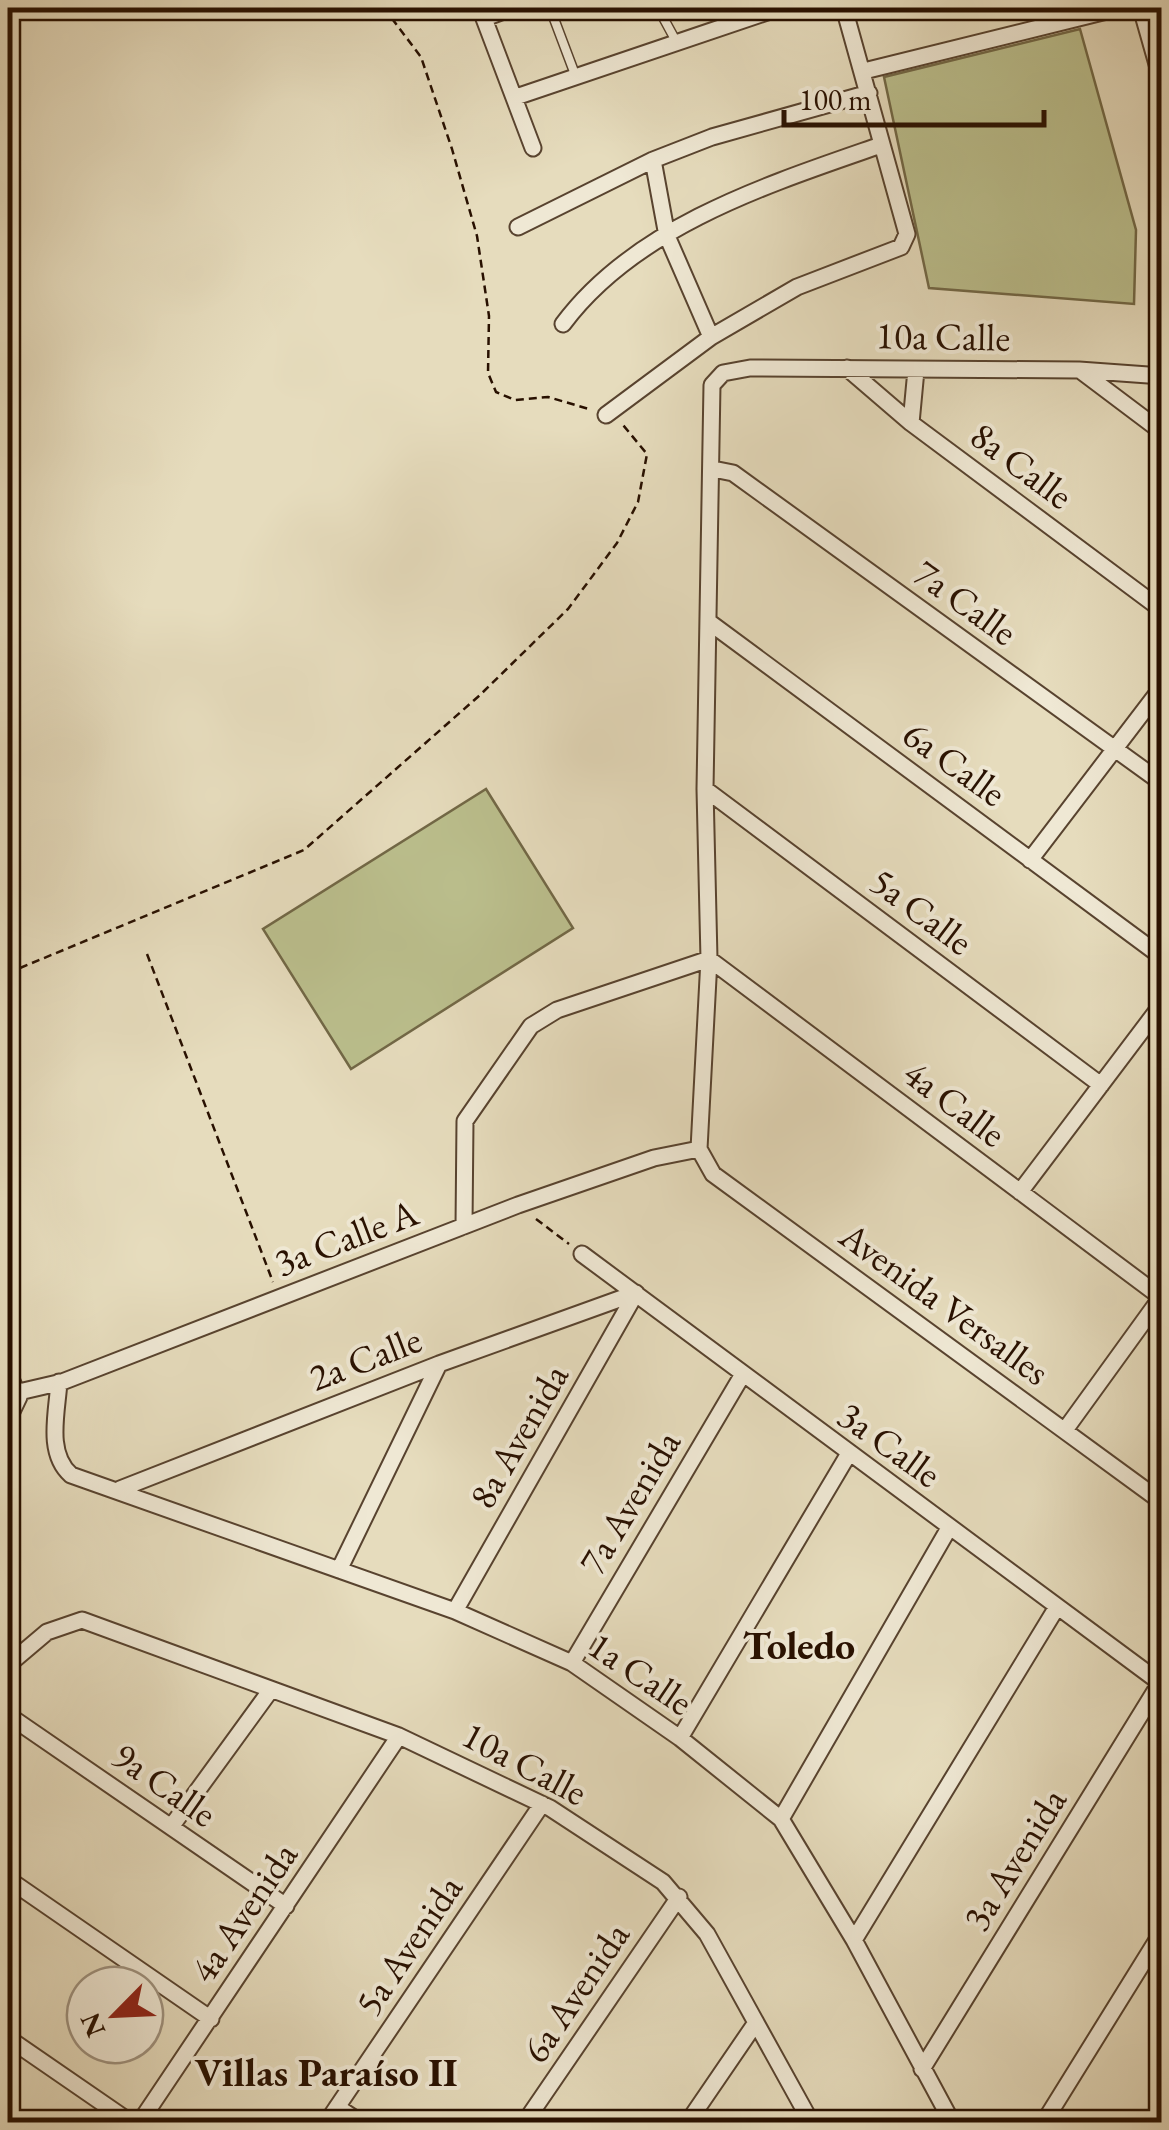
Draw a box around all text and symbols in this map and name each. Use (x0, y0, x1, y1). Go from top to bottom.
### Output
scale bar (784, 65, 1044, 127)
text: 100 m (799, 80, 872, 119)
street label: 10a Calle (875, 310, 1011, 362)
street label: 8a Calle (961, 410, 1083, 520)
street label: 7a Calle (905, 548, 1027, 656)
street label: 6a Calle (894, 709, 1016, 817)
street label: 5a Calle (861, 856, 983, 966)
street label: 4a Calle (894, 1048, 1016, 1158)
street label: 3a Calle A (267, 1187, 425, 1287)
street label: Avenida Versalles (830, 1210, 1060, 1396)
street label: 2a Calle (302, 1314, 428, 1402)
street label: 8a Avenida (457, 1354, 579, 1517)
street label: 3a Calle (829, 1390, 951, 1498)
street label: 7a Avenida (567, 1421, 691, 1583)
district label: Toledo (743, 1619, 855, 1671)
street label: 1a Calle (579, 1620, 703, 1726)
street label: 10a Calle (454, 1710, 596, 1816)
street label: 9a Calle (103, 1731, 227, 1837)
street label: 3a Avenida (951, 1778, 1077, 1939)
street label: 4a Avenida (178, 1832, 308, 1992)
street label: 5a Avenida (343, 1865, 473, 2025)
street label: 6a Avenida (510, 1912, 640, 2072)
north arrow (65, 1965, 165, 2065)
text: N (71, 2007, 113, 2043)
district label: Villas Paraíso II (195, 2046, 457, 2098)

